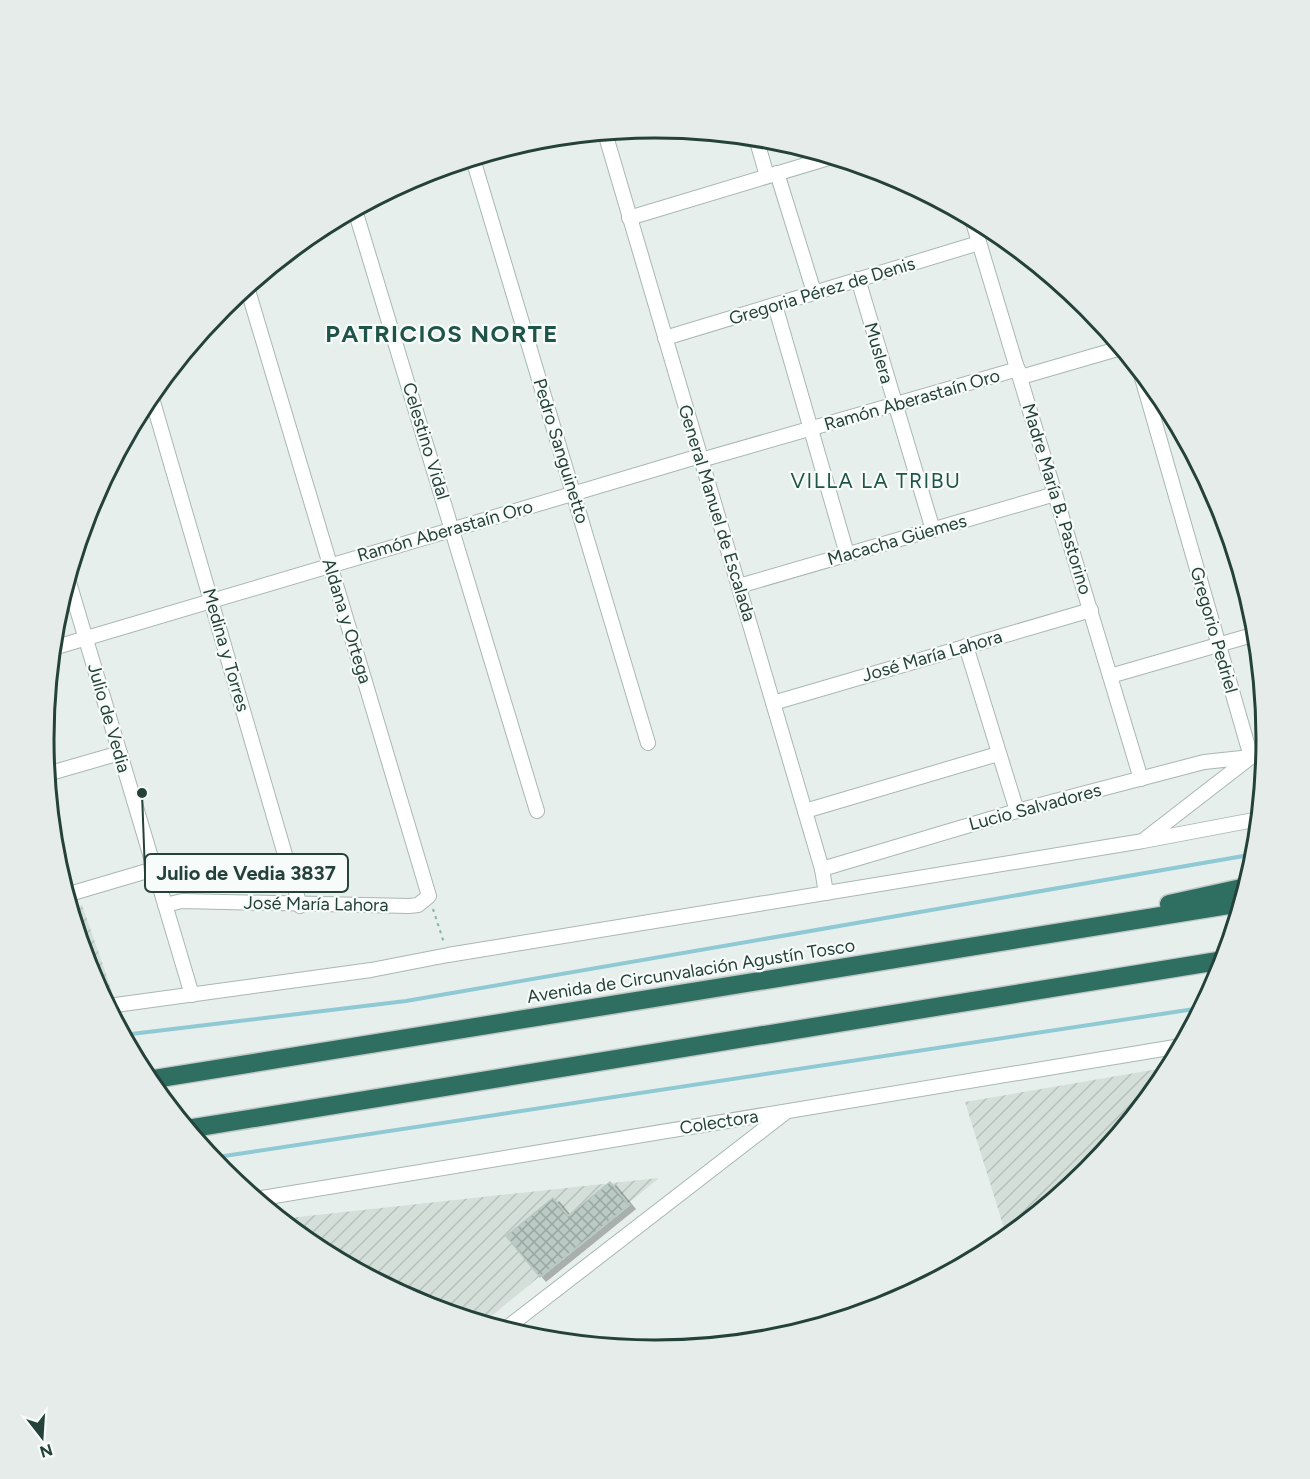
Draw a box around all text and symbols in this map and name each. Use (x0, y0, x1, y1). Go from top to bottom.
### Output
street label: Gregoria Pérez de Denis (726, 252, 918, 330)
district label: PATRICIOS NORTE (325, 319, 559, 348)
street label: Muslera (860, 320, 898, 386)
street label: Ramón Aberastaín Oro (821, 364, 1003, 436)
street label: Pedro Sanguinetto (528, 376, 594, 526)
street label: Celestino Vidal (398, 380, 454, 502)
street label: Madre María B. Pastorino (1017, 401, 1097, 597)
street label: General Manuel de Escalada (674, 402, 760, 624)
district label: VILLA LA TRIBU (791, 468, 961, 493)
street label: Ramón Aberastaín Oro (354, 495, 536, 567)
street label: Macacha Güemes (825, 510, 969, 570)
street label: Aldana y Ortega (317, 556, 377, 686)
street label: Gregorio Pedriel (1185, 564, 1243, 696)
street label: Medina y Torres (198, 586, 254, 714)
street label: José María Lahora (859, 625, 1005, 687)
street label: Julio de Vedia (83, 661, 135, 775)
street label: Lucio Salvadores (966, 779, 1104, 835)
callout: Julio de Vedia 3837 (145, 854, 348, 892)
text: Julio de Vedia 3837 (156, 861, 336, 885)
street label: José María Lahora (243, 892, 389, 916)
street label: Avenida de Circunvalación Agustín Tosco (525, 934, 857, 1008)
street label: Colectora (678, 1105, 760, 1139)
north arrow (12, 1407, 72, 1467)
text: N (38, 1440, 55, 1462)

